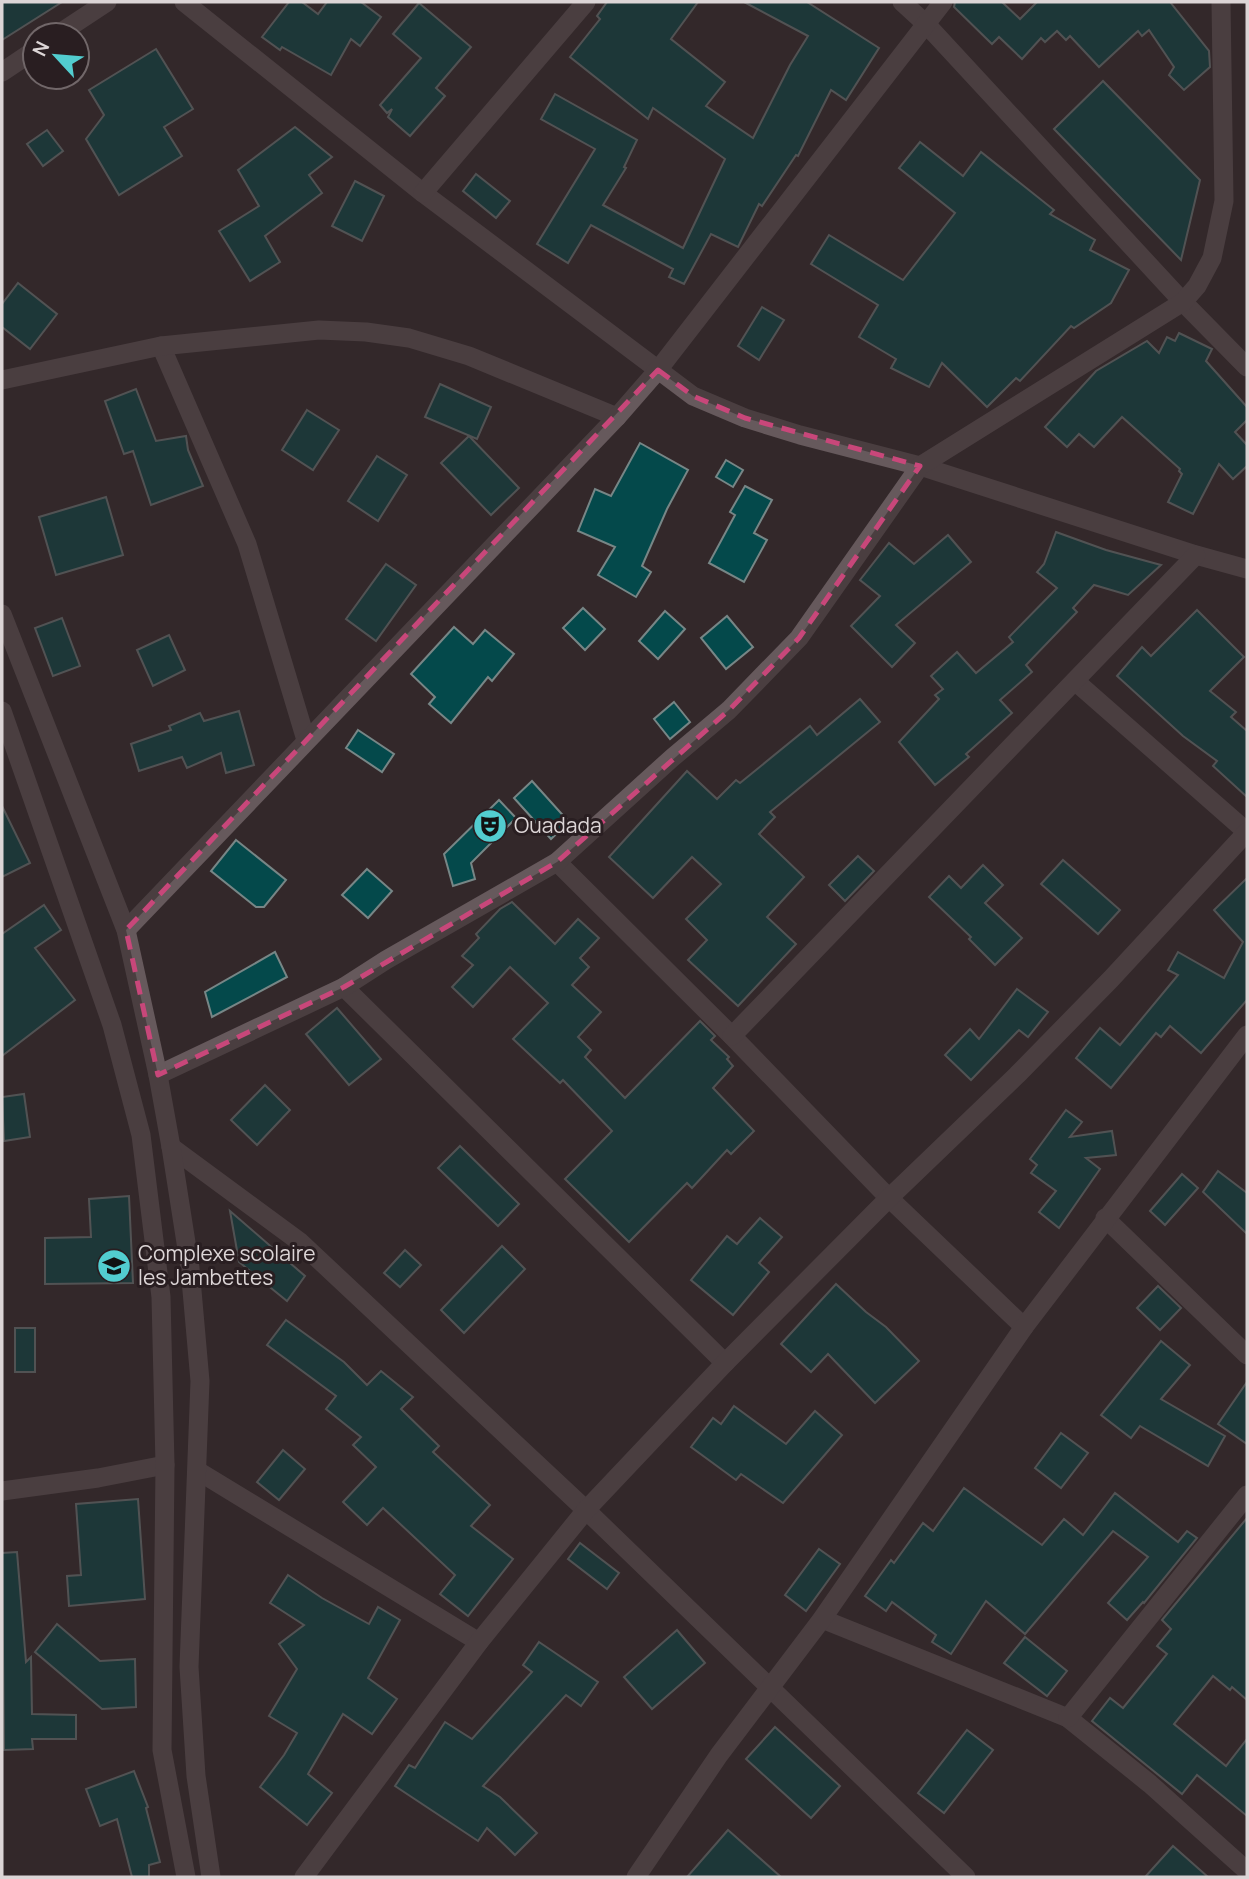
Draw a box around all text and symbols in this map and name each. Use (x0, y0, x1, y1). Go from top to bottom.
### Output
north arrow (21, 21, 91, 91)
text: N (26, 37, 55, 60)
theatre icon: Ouadada (471, 807, 509, 845)
place label: Ouadada (514, 811, 602, 839)
place label: Complexe scolaire les Jambettes (138, 1239, 315, 1291)
school or university icon: Complexe scolaire les Jambettes (95, 1247, 133, 1285)

